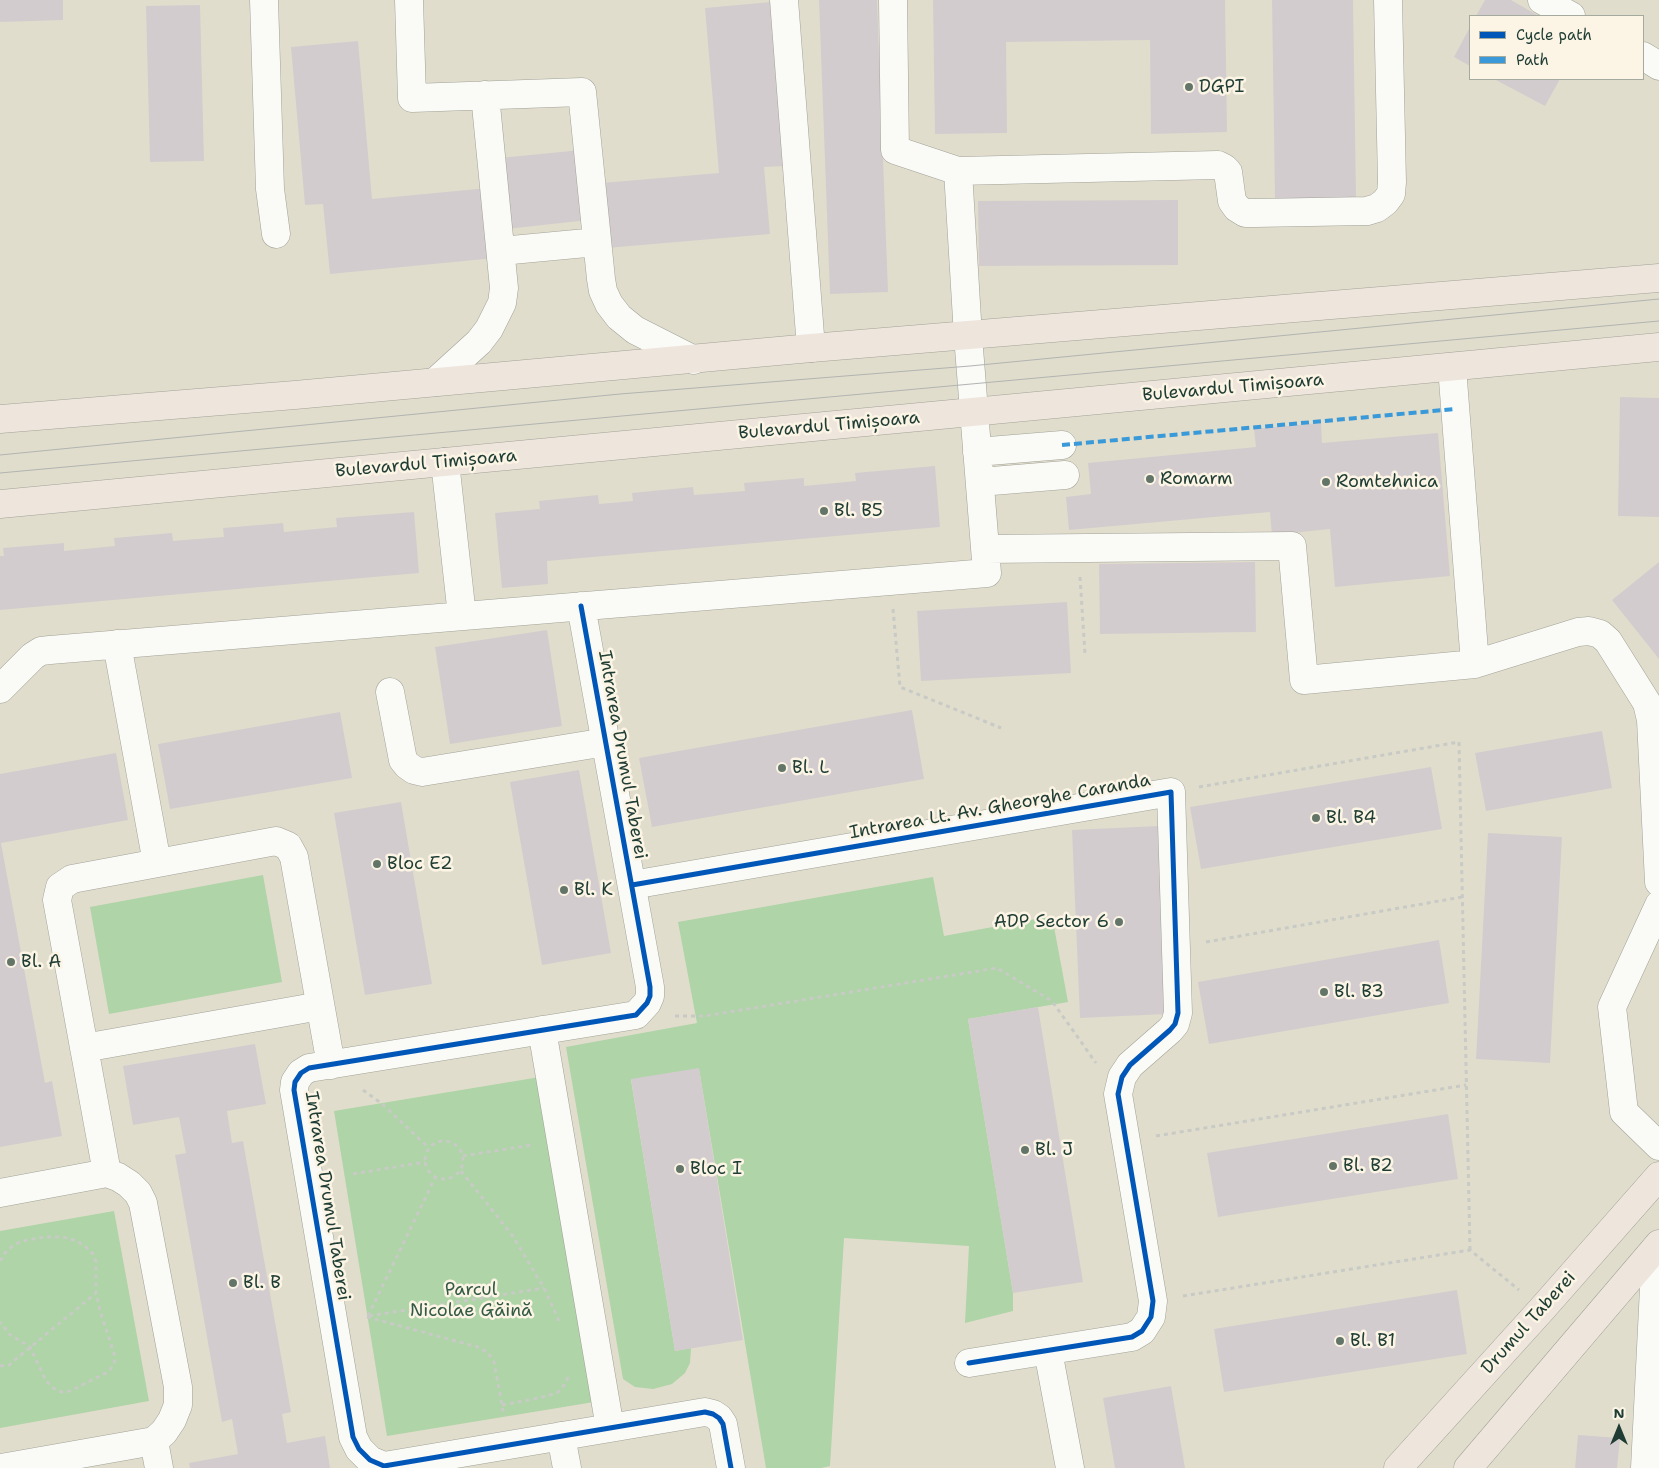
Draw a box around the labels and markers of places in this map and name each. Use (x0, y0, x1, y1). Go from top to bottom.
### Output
place label: DGPI (1199, 76, 1244, 98)
marker: DGPI (1183, 81, 1195, 93)
place label: Romarm (1160, 468, 1233, 490)
place label: Romtehnica (1336, 471, 1438, 493)
marker: Romarm (1144, 473, 1156, 485)
marker: Romtehnica (1320, 476, 1332, 488)
place label: Bl. B5 (834, 500, 883, 522)
marker: Bl. B5 (818, 505, 830, 517)
place label: Bl. L (792, 757, 829, 779)
marker: Bl. L (776, 762, 788, 774)
place label: Bl. B4 (1326, 807, 1376, 829)
marker: Bl. B4 (1310, 812, 1322, 824)
place label: Bloc E2 (387, 853, 453, 875)
marker: Bloc E2 (371, 858, 383, 870)
place label: Bl. K (574, 879, 613, 901)
marker: Bl. K (558, 884, 570, 896)
place label: ADP Sector 6 (994, 911, 1109, 933)
marker: ADP Sector 6 (1113, 916, 1125, 928)
place label: Bl. A (21, 951, 61, 973)
marker: Bl. A (5, 956, 17, 968)
place label: Bl. B3 (1334, 981, 1384, 1003)
marker: Bl. B3 (1318, 986, 1330, 998)
place label: Bl. J (1035, 1139, 1073, 1161)
marker: Bl. J (1019, 1144, 1031, 1156)
place label: Bl. B2 (1343, 1155, 1393, 1177)
place label: Bloc I (690, 1158, 742, 1180)
marker: Bl. B2 (1327, 1160, 1339, 1172)
marker: Bloc I (674, 1163, 686, 1175)
place label: Bl. B (243, 1272, 281, 1294)
marker: Bl. B (227, 1277, 239, 1289)
place label: Bl. B1 (1350, 1330, 1395, 1352)
marker: Bl. B1 (1334, 1335, 1346, 1347)

